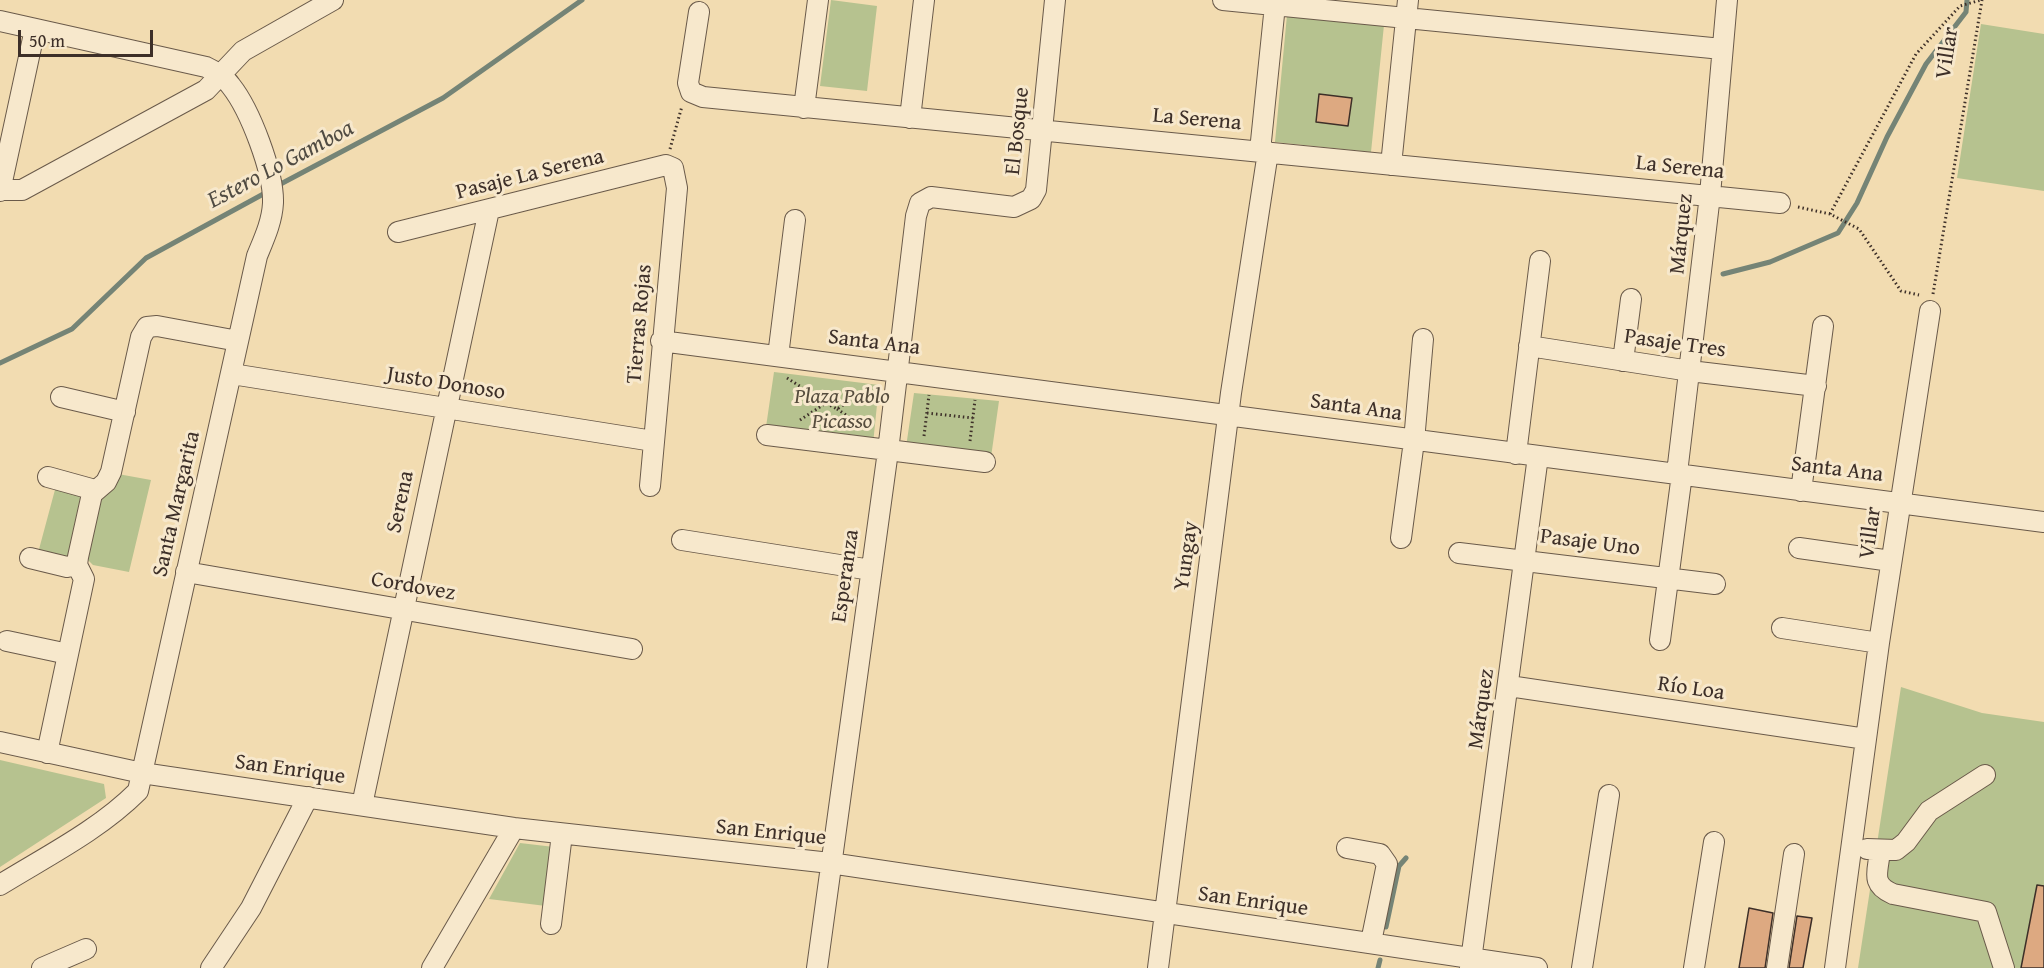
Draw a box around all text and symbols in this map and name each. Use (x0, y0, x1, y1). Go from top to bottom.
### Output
scale bar (21, 18, 156, 56)
street label: Villar (1931, 25, 1965, 81)
text: 50 m (29, 27, 65, 54)
street label: El Bosque (1000, 86, 1036, 176)
street label: La Serena (1152, 103, 1242, 137)
water label: Estero Lo Gamboa (203, 114, 359, 216)
street label: Pasaje La Serena (453, 144, 607, 206)
street label: La Serena (1634, 150, 1726, 186)
street label: Márquez (1665, 193, 1699, 275)
street label: Tierras Rojas (622, 263, 658, 385)
street label: Santa Ana (826, 324, 922, 362)
street label: Pasaje Tres (1622, 324, 1728, 364)
street label: Justo Donoso (385, 362, 507, 406)
park label: Plaza Pablo Picasso (794, 384, 890, 436)
street label: Santa Ana (1308, 388, 1404, 428)
street label: Santa Margarita (147, 429, 207, 579)
street label: Santa Ana (1789, 451, 1885, 489)
street label: Serena (382, 469, 420, 535)
street label: Villar (1854, 505, 1888, 561)
street label: Yungay (1169, 520, 1205, 592)
street label: Pasaje Uno (1539, 524, 1641, 562)
street label: Esperanza (826, 528, 866, 624)
street label: Cordovez (369, 567, 457, 607)
street label: Márquez (1463, 667, 1501, 751)
street label: Río Loa (1656, 671, 1726, 707)
street label: San Enrique (233, 749, 347, 791)
street label: San Enrique (714, 814, 828, 852)
street label: San Enrique (1196, 881, 1310, 923)

